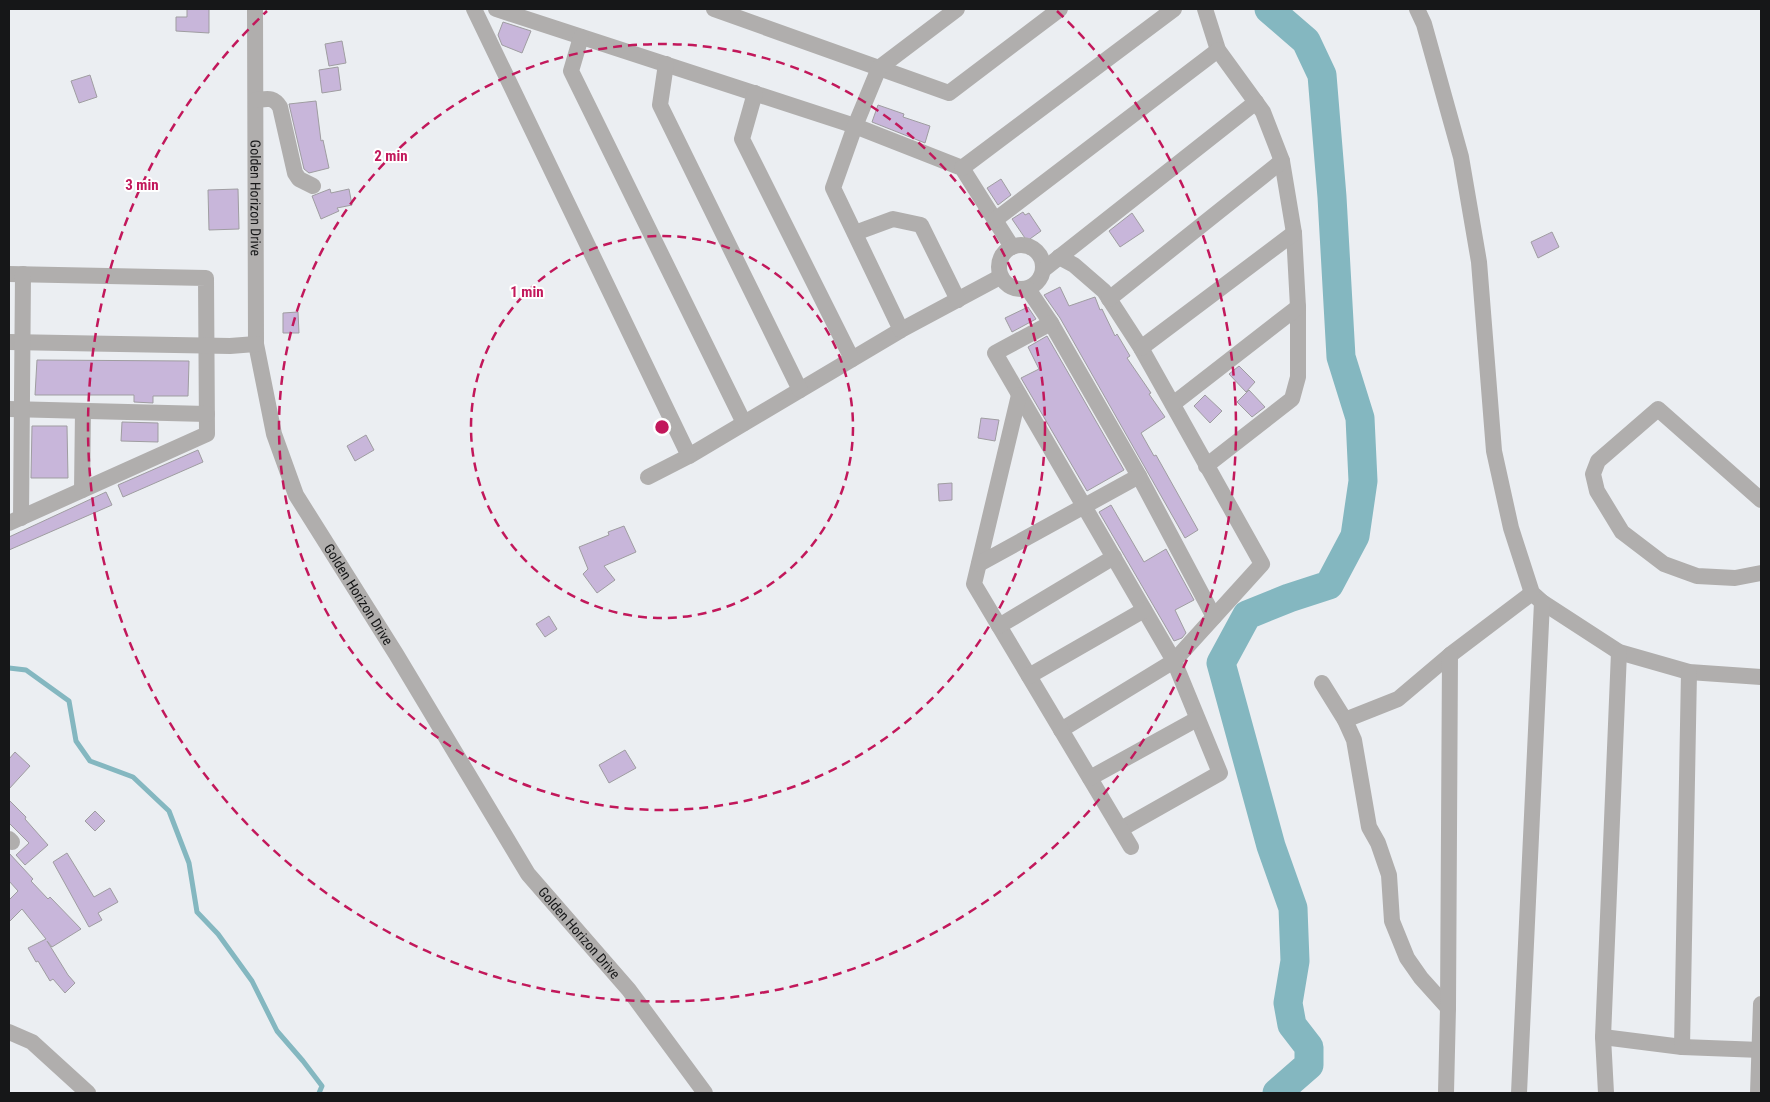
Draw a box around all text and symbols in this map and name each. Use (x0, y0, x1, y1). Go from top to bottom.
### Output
street label: Golden Horizon Drive (247, 140, 264, 257)
text: 2 min (374, 147, 408, 165)
text: 3 min (125, 176, 159, 194)
text: 1 min (510, 283, 544, 301)
centre of rings (653, 418, 671, 436)
street label: Golden Horizon Drive (321, 541, 396, 648)
street label: Golden Horizon Drive (535, 884, 624, 982)

